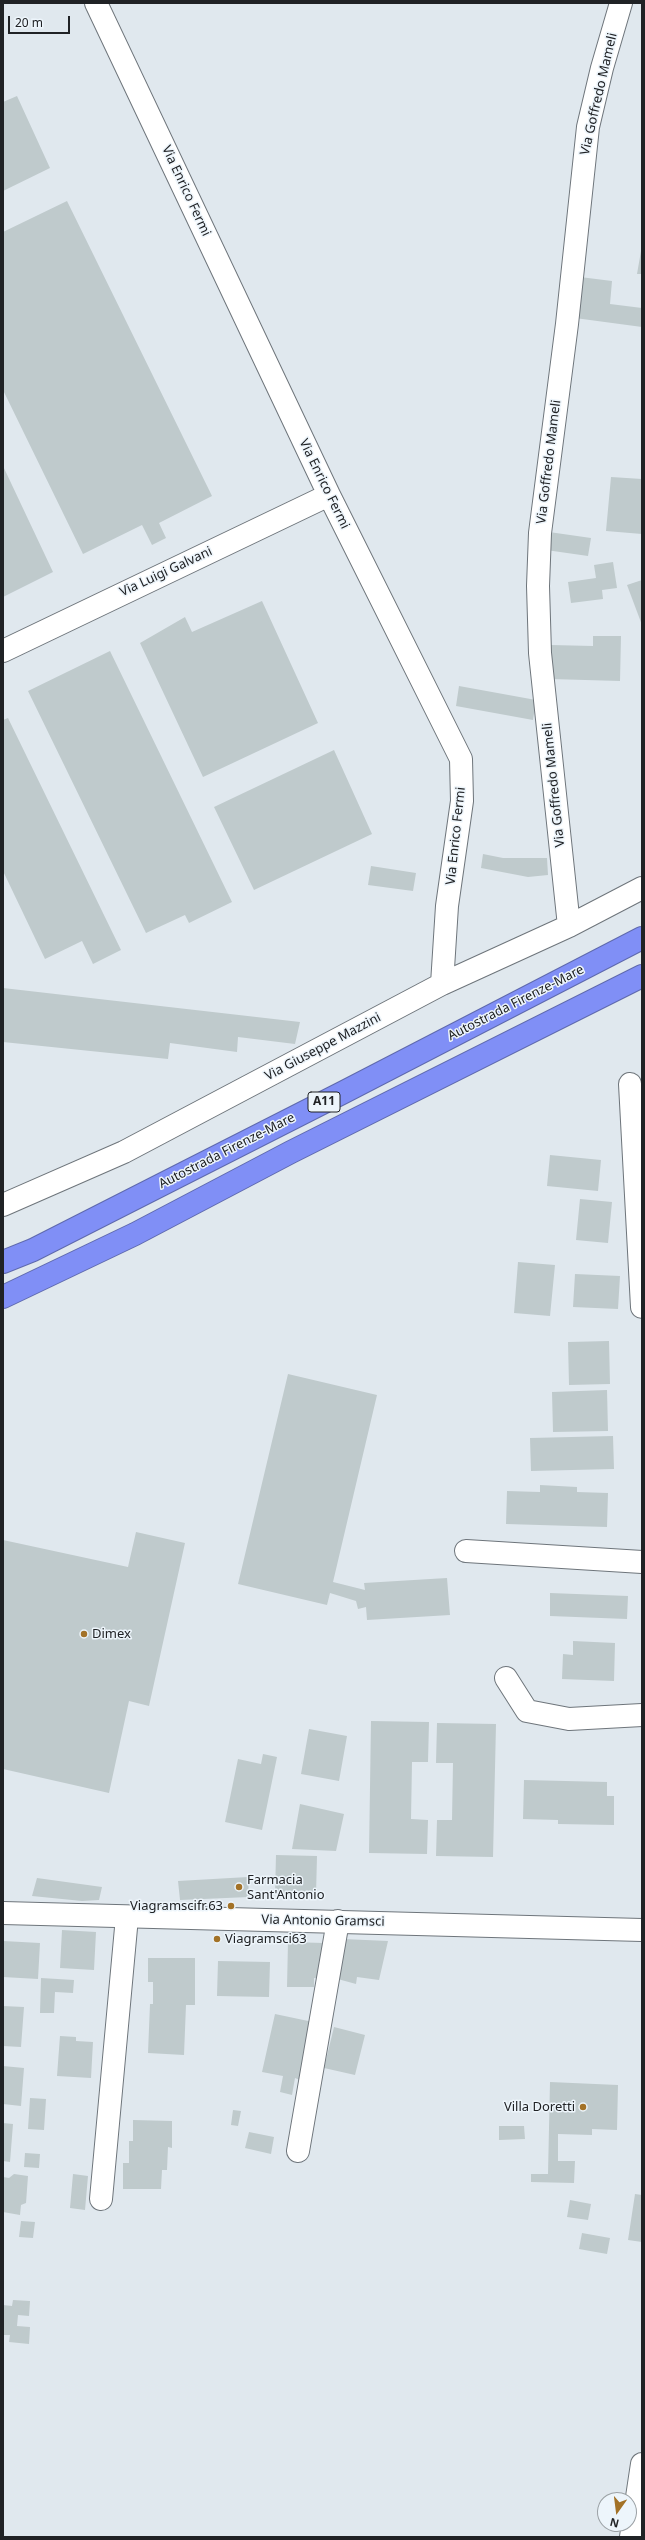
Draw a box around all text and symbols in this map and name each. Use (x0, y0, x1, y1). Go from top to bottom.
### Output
scale bar (10, 8, 72, 34)
text: 20 m (15, 14, 43, 31)
street label: Via Goffredo Mameli (577, 31, 621, 157)
street label: Via Enrico Fermi (158, 143, 214, 239)
street label: Via Goffredo Mameli (534, 399, 564, 525)
street label: Via Enrico Fermi (295, 436, 353, 532)
street label: Via Luigi Galvani (117, 544, 215, 600)
street label: Via Goffredo Mameli (540, 722, 568, 848)
street label: Via Enrico Fermi (443, 786, 469, 886)
street label: Autostrada Firenze-Mare (445, 962, 587, 1044)
street label: Via Giuseppe Mazzini (262, 1010, 384, 1084)
road number: A11 (308, 1092, 340, 1112)
street label: Autostrada Firenze-Mare (156, 1110, 298, 1192)
place label: Dimex (92, 1626, 131, 1642)
marker: Dimex (79, 1629, 89, 1639)
place label: Farmacia Sant'Antonio (247, 1872, 325, 1903)
marker: Farmacia Sant'Antonio (234, 1882, 244, 1892)
place label: Viagramscifr.63 (130, 1898, 223, 1914)
marker: Viagramscifr.63 (226, 1901, 236, 1911)
street label: Via Antonio Gramsci (261, 1912, 385, 1930)
place label: Viagramsci63 (225, 1931, 307, 1947)
marker: Viagramsci63 (212, 1934, 222, 1944)
place label: Villa Doretti (504, 2099, 575, 2115)
marker: Villa Doretti (578, 2102, 588, 2112)
north arrow (597, 2492, 637, 2532)
text: N (608, 2515, 620, 2532)

